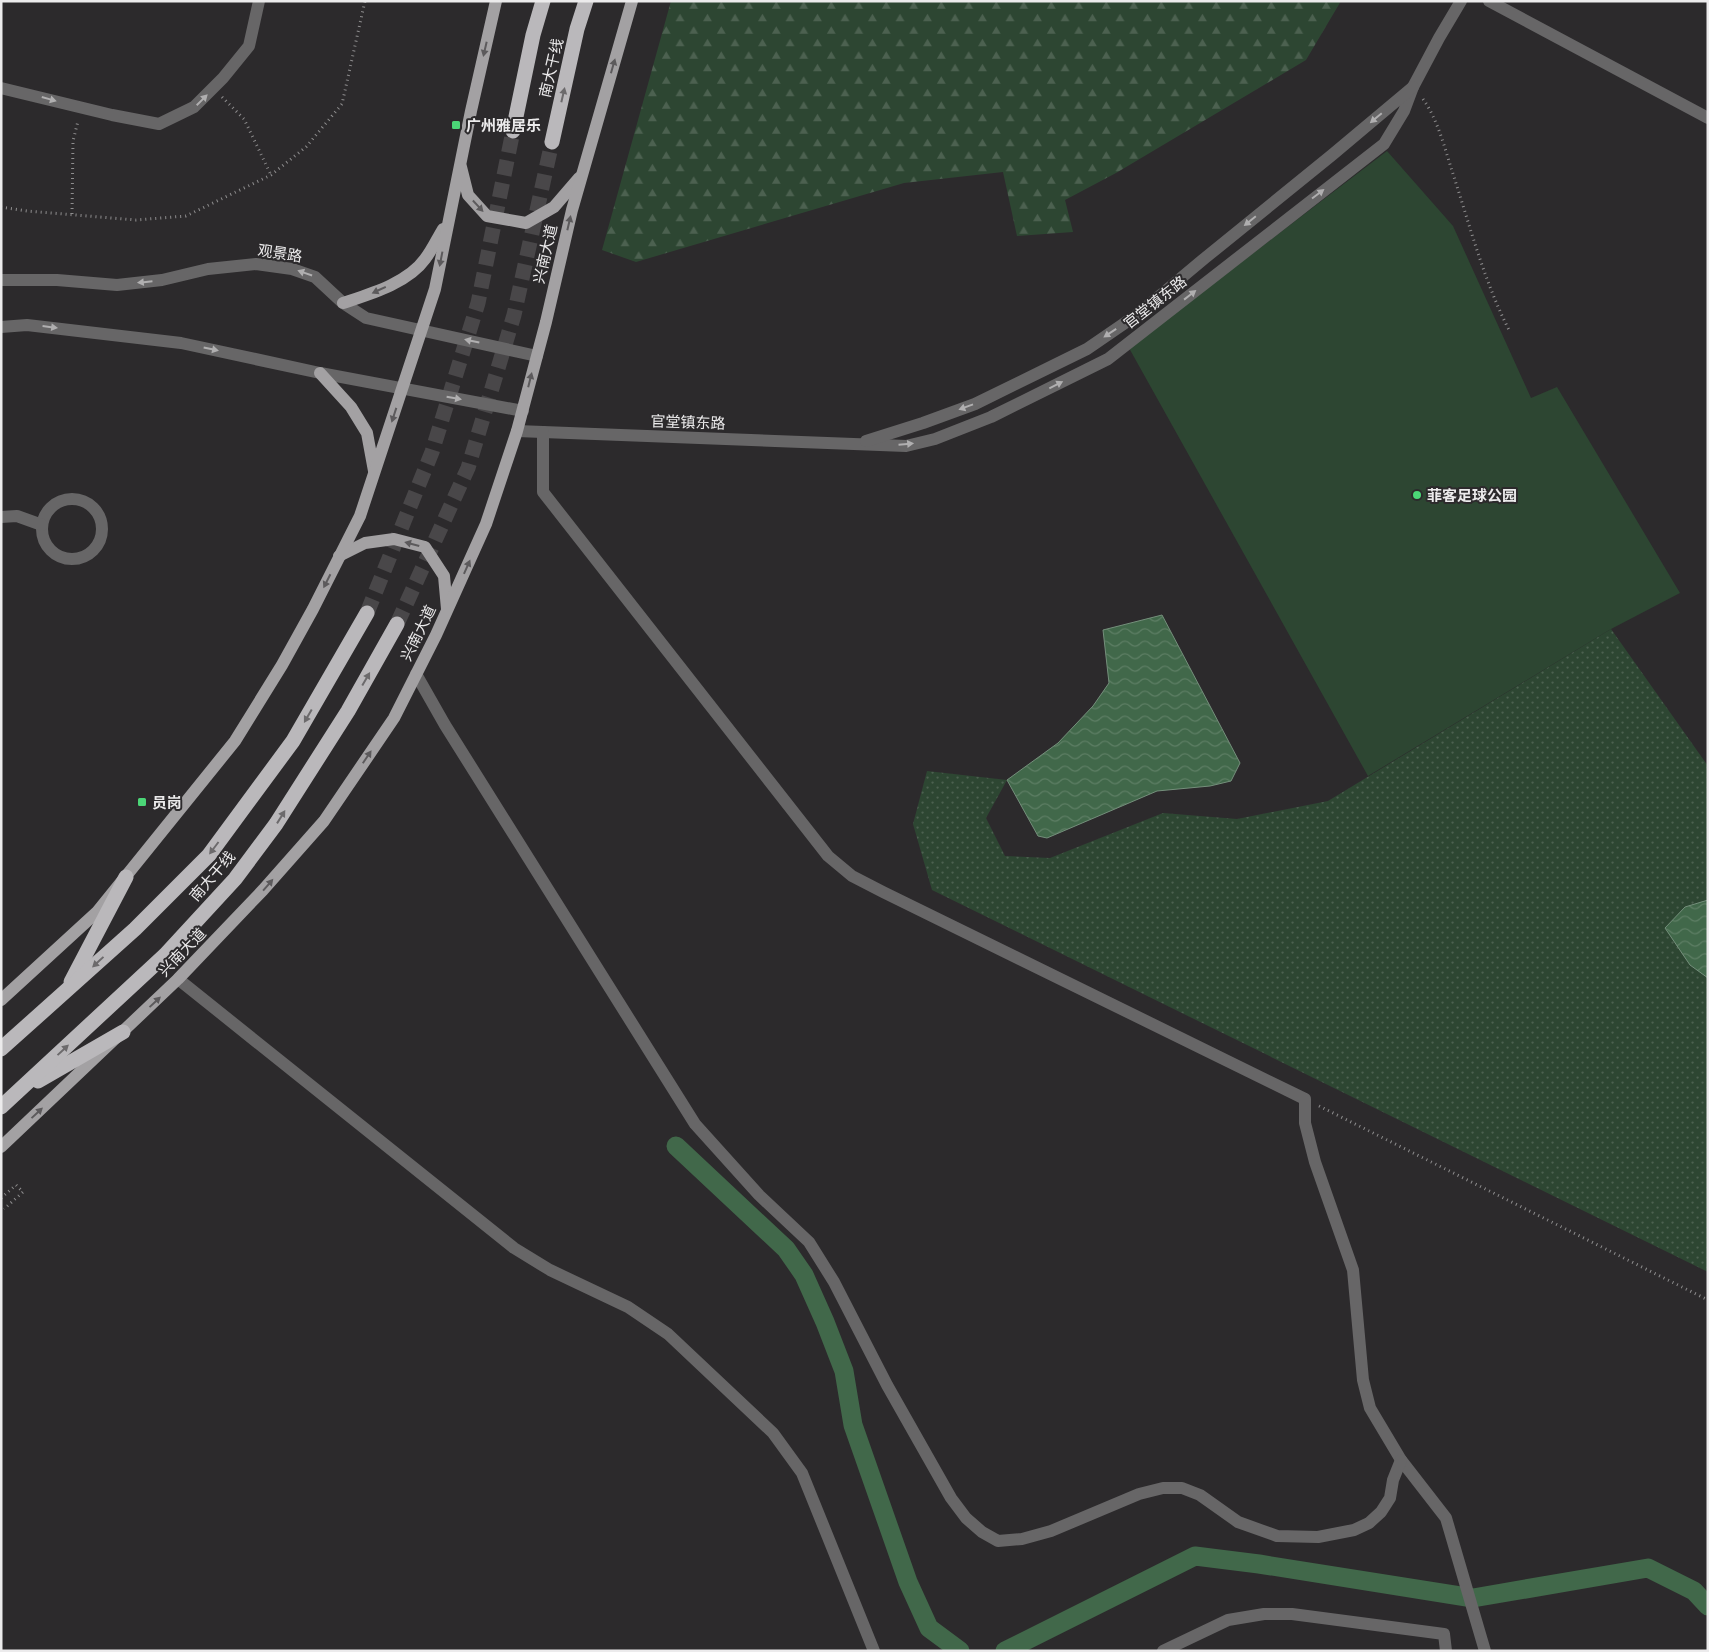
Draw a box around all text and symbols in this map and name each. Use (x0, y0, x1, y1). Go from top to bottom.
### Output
street label: 南大干线 (535, 37, 567, 99)
one-way arrow (481, 41, 489, 56)
one-way arrow (610, 59, 618, 74)
one-way arrow (559, 87, 567, 102)
one-way arrow (195, 94, 207, 106)
one-way arrow (41, 96, 56, 104)
one-way arrow (1370, 112, 1383, 123)
place label: 广州雅居乐 (466, 116, 541, 135)
marker: 广州雅居乐 (450, 119, 462, 131)
one-way arrow (1311, 189, 1324, 200)
one-way arrow (472, 199, 484, 211)
one-way arrow (565, 215, 573, 230)
one-way arrow (1244, 215, 1257, 226)
street label: 兴南大道 (529, 223, 561, 285)
street label: 观景路 (256, 240, 304, 266)
one-way arrow (437, 252, 445, 267)
one-way arrow (297, 269, 312, 277)
street label: 官堂镇东路 (1120, 271, 1190, 333)
one-way arrow (137, 278, 153, 286)
one-way arrow (372, 286, 386, 294)
one-way arrow (1184, 290, 1197, 301)
one-way arrow (42, 323, 58, 331)
one-way arrow (1103, 329, 1117, 338)
one-way arrow (464, 337, 480, 345)
one-way arrow (203, 345, 218, 353)
one-way arrow (527, 373, 535, 388)
one-way arrow (1048, 380, 1063, 389)
one-way arrow (446, 394, 461, 402)
one-way arrow (958, 404, 973, 411)
one-way arrow (390, 407, 398, 422)
street label: 官堂镇东路 (650, 411, 726, 433)
one-way arrow (898, 440, 914, 448)
place label: 菲客足球公园 (1427, 486, 1517, 505)
marker: 菲客足球公园 (1411, 489, 1423, 501)
one-way arrow (404, 540, 420, 548)
one-way arrow (463, 560, 471, 574)
one-way arrow (323, 574, 331, 588)
street label: 兴南大道 (396, 602, 440, 664)
one-way arrow (362, 672, 371, 685)
one-way arrow (303, 709, 312, 723)
one-way arrow (362, 750, 372, 764)
place label: 员岗 (152, 793, 182, 812)
marker: 员岗 (136, 796, 148, 808)
one-way arrow (276, 810, 285, 823)
one-way arrow (209, 841, 219, 855)
street label: 南大干线 (185, 847, 239, 905)
one-way arrow (262, 879, 273, 891)
street label: 兴南大道 (154, 924, 210, 980)
one-way arrow (93, 956, 105, 968)
one-way arrow (148, 996, 160, 1008)
one-way arrow (57, 1044, 69, 1056)
one-way arrow (30, 1107, 42, 1119)

